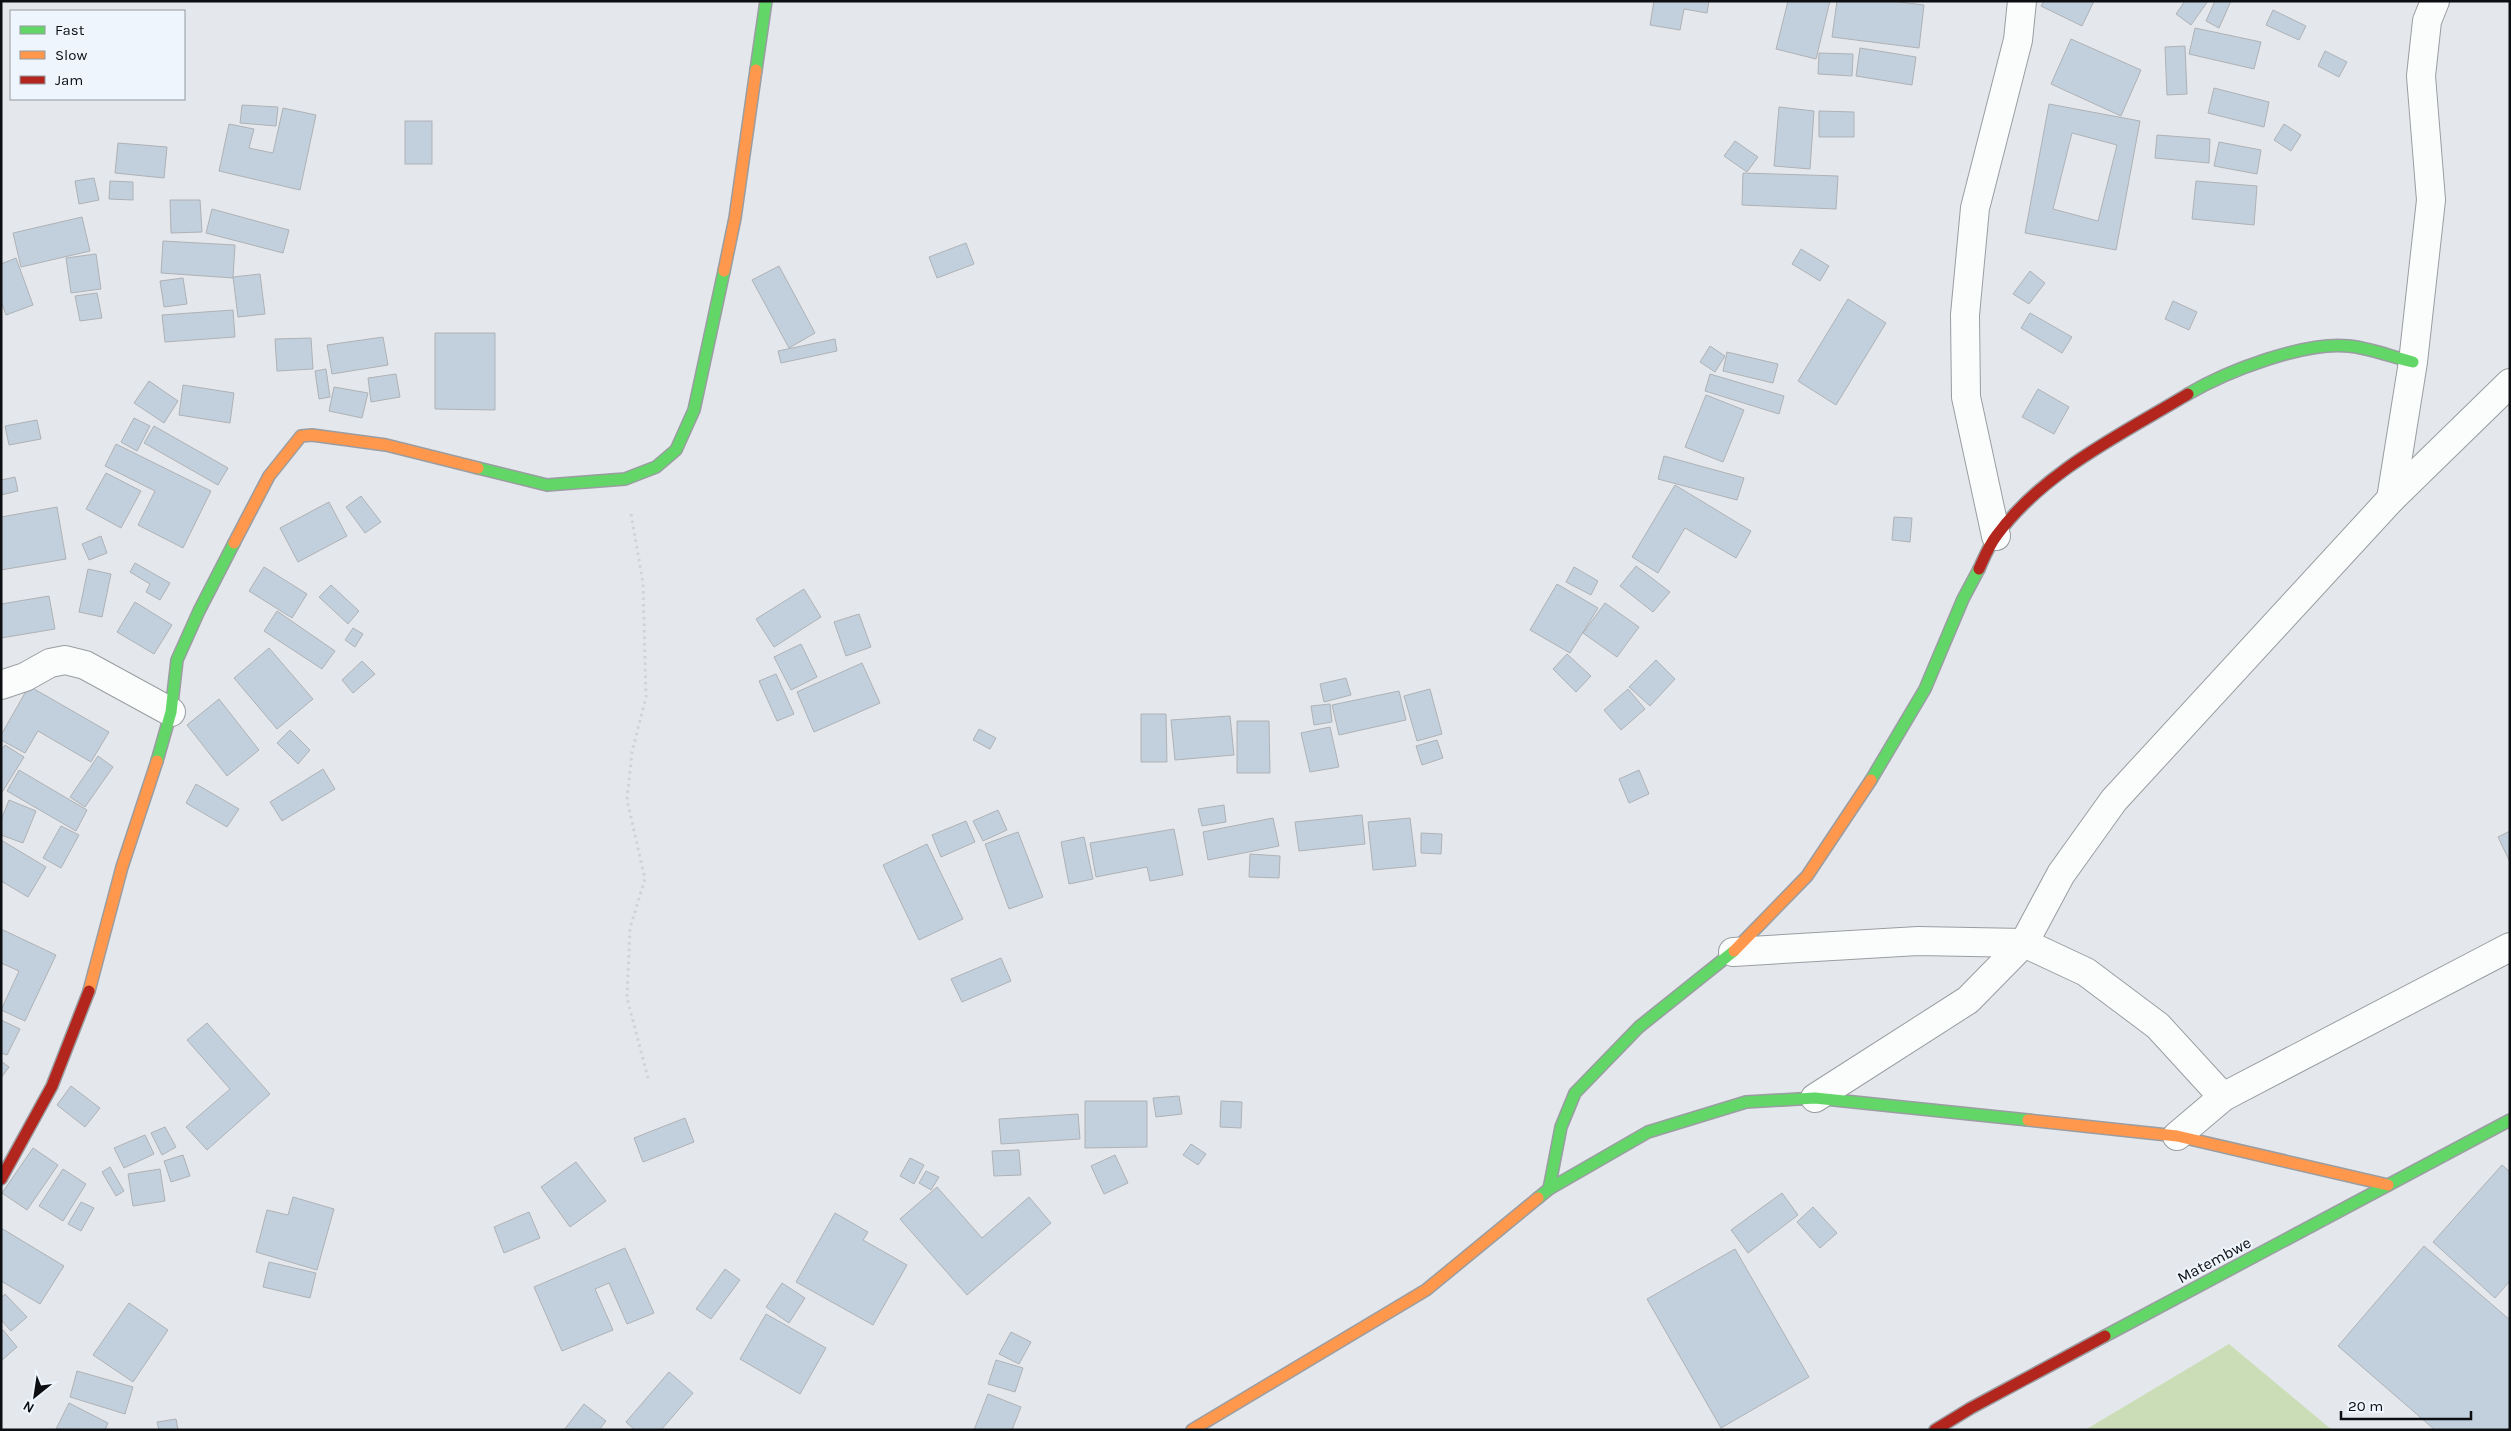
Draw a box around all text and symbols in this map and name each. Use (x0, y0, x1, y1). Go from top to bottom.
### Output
legend (10, 10, 185, 100)
text: Fast (55, 21, 85, 39)
text: Slow (55, 46, 87, 64)
text: Jam (55, 71, 83, 89)
street label: Matembwe (2174, 1233, 2254, 1287)
north arrow (10, 1371, 60, 1421)
scale bar (2341, 1388, 2471, 1420)
text: N (20, 1397, 37, 1417)
text: 20 m (2348, 1397, 2383, 1415)

